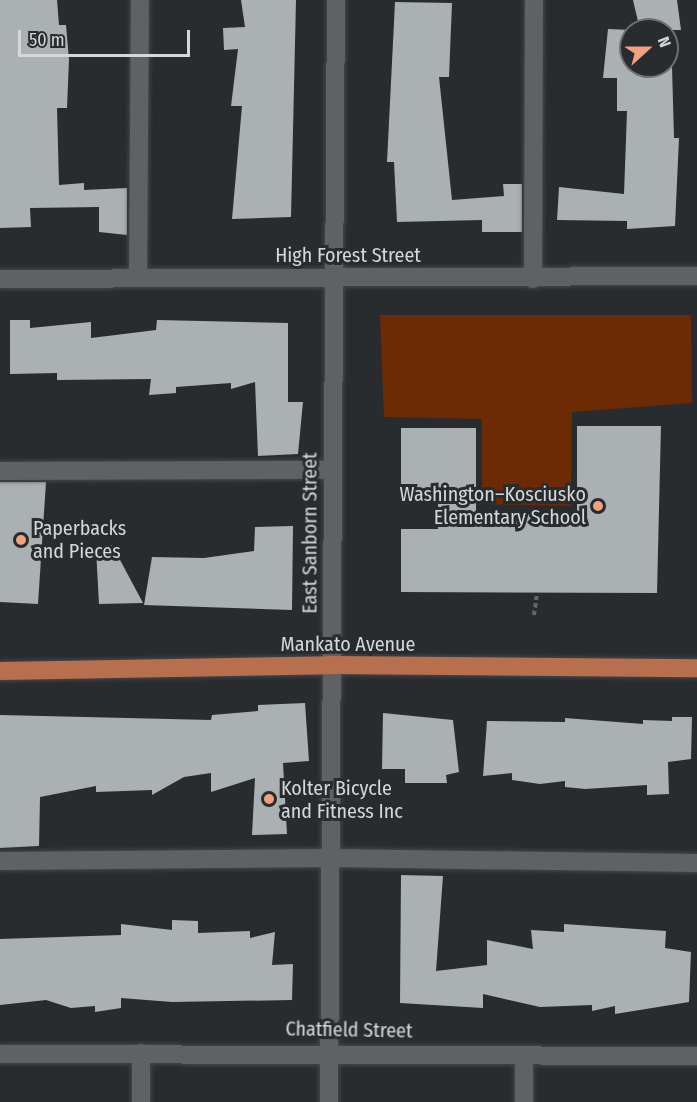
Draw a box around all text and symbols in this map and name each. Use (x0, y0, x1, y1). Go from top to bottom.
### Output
scale bar (21, 18, 194, 56)
north arrow (619, 18, 679, 78)
text: 50 m (29, 29, 65, 51)
text: N (654, 34, 675, 50)
street label: High Forest Street (275, 243, 421, 267)
street label: East Sanborn Street (298, 452, 322, 614)
place label: Washington–Kosciusko Elementary School (400, 482, 586, 529)
marker: Washington–Kosciusko Elementary School (591, 499, 605, 513)
place label: Paperbacks and Pieces (33, 516, 126, 563)
marker: Paperbacks and Pieces (14, 533, 28, 547)
street label: Mankato Avenue (281, 632, 415, 656)
place label: Kolter Bicycle and Fitness Inc (281, 776, 403, 823)
marker: Kolter Bicycle and Fitness Inc (262, 792, 276, 806)
street label: Chatfield Street (285, 1017, 413, 1043)

